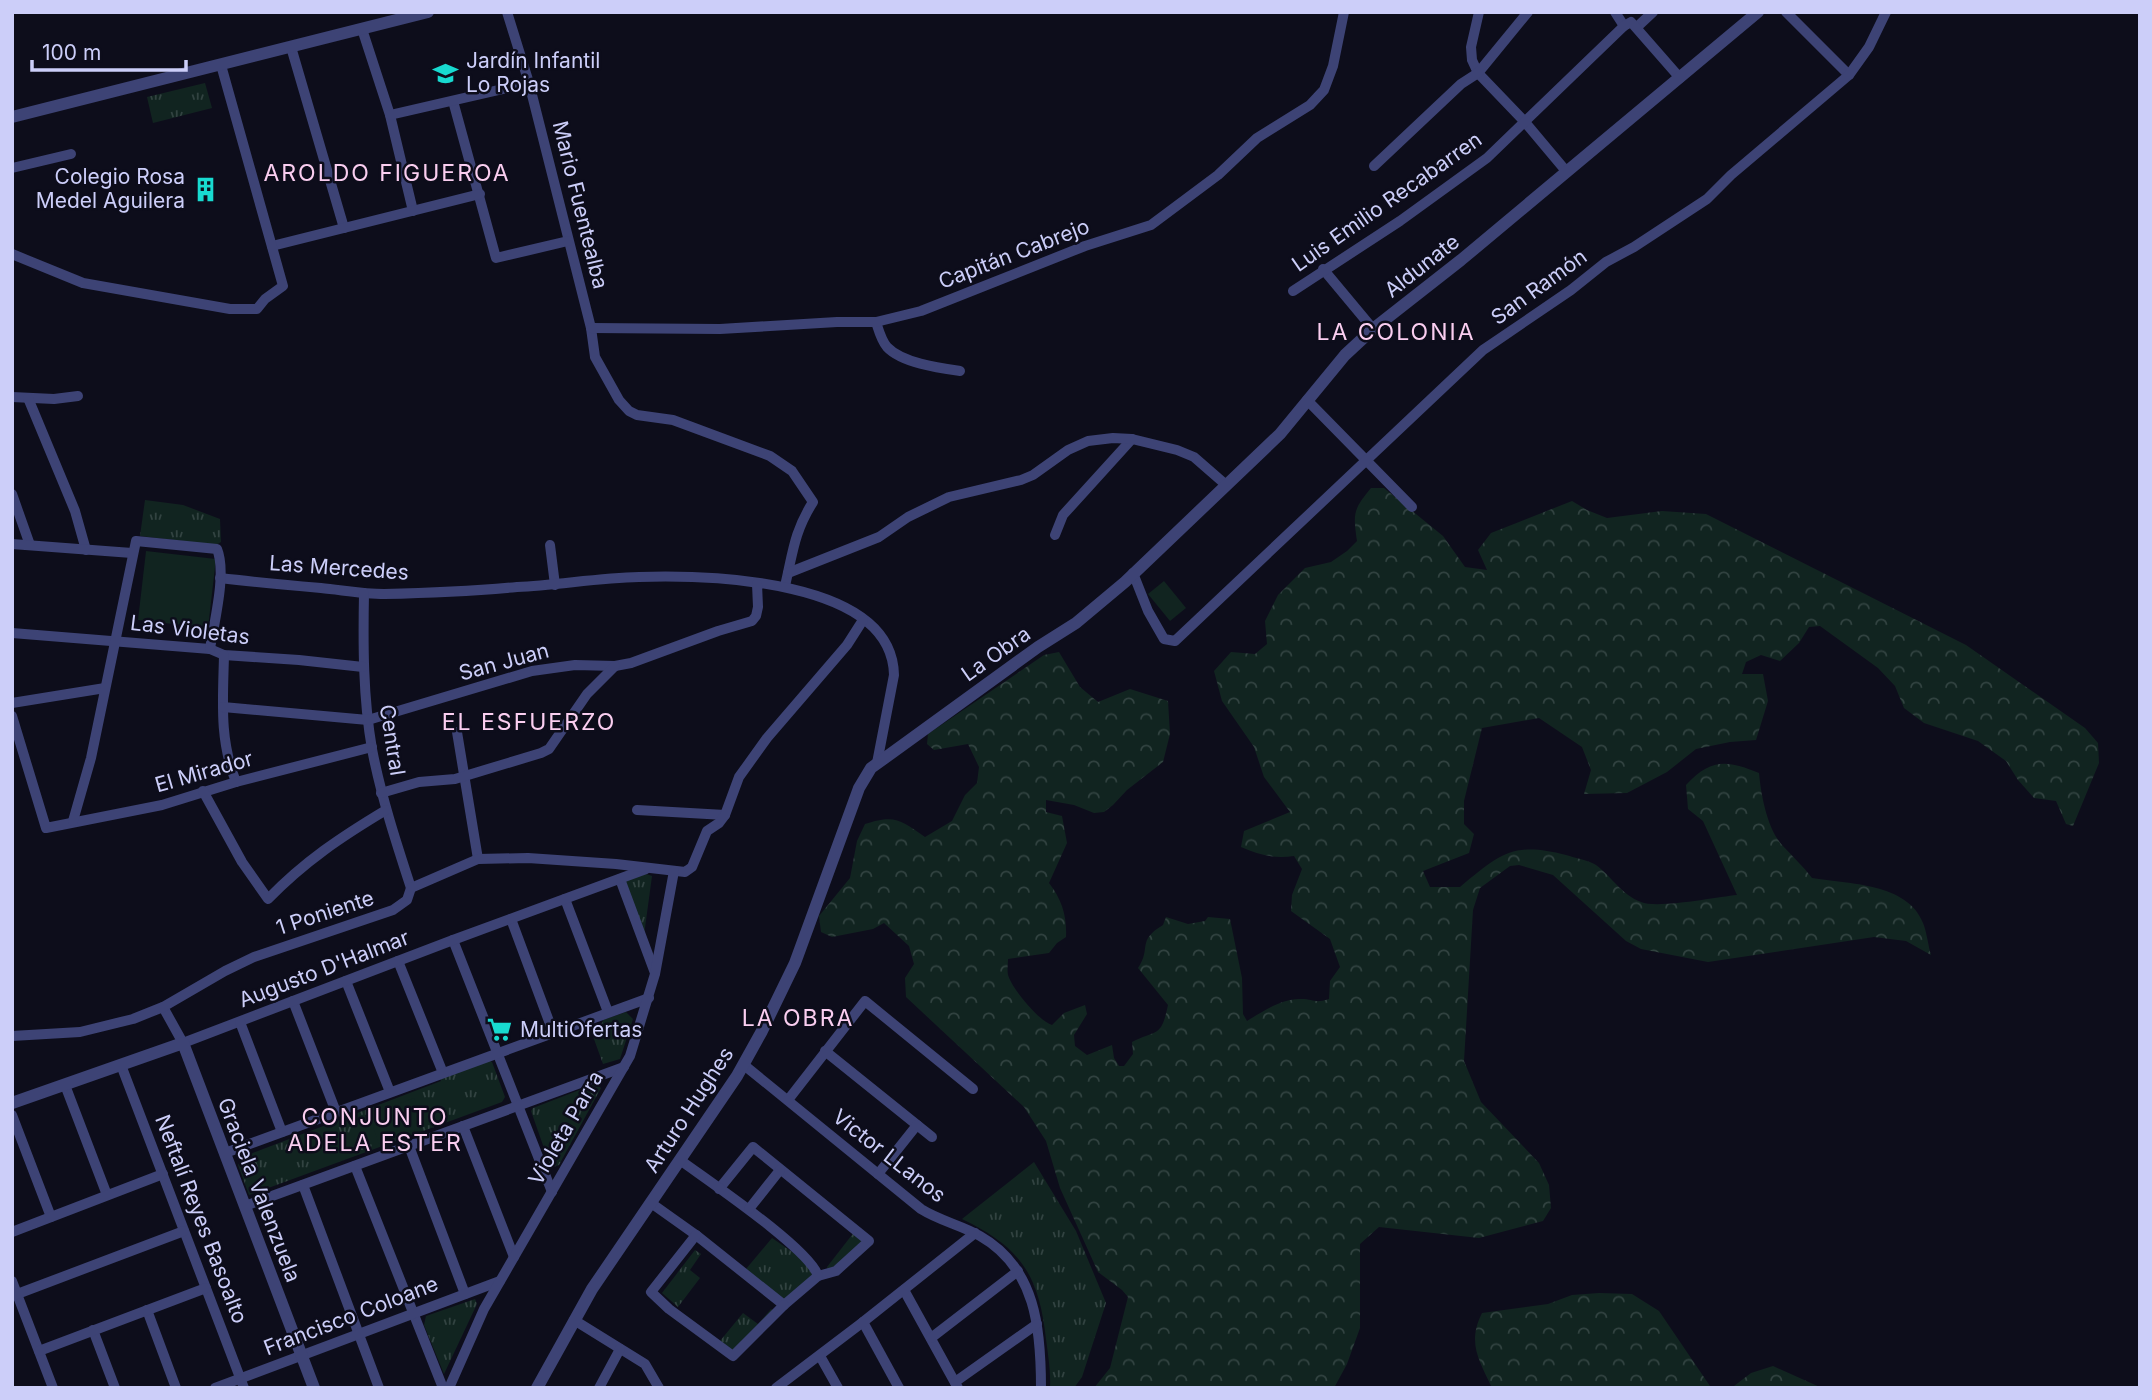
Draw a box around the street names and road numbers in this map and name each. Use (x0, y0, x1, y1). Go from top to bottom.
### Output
street label: Mario Fuentealba (548, 118, 613, 291)
street label: Luis Emilio Recabarren (1287, 127, 1486, 277)
street label: Capitán Cabrejo (935, 213, 1093, 294)
street label: Aldunate (1379, 229, 1464, 303)
street label: San Ramón (1486, 244, 1591, 330)
street label: Las Mercedes (268, 550, 410, 585)
street label: Las Violetas (129, 610, 251, 649)
street label: La Obra (957, 621, 1035, 686)
street label: San Juan (456, 638, 552, 686)
street label: Central (375, 703, 410, 777)
street label: El Mirador (152, 746, 256, 797)
street label: 1 Poniente (273, 885, 377, 940)
street label: Augusto D'Halmar (235, 924, 413, 1013)
street label: Arturo Hughes (639, 1042, 738, 1177)
street label: Violeta Parra (523, 1066, 608, 1189)
street label: Graciela Valenzuela (213, 1094, 306, 1286)
street label: Victor LLanos (828, 1104, 951, 1207)
street label: Neftalí Reyes Basoalto (150, 1111, 253, 1327)
street label: Francisco Coloane (260, 1271, 442, 1360)

